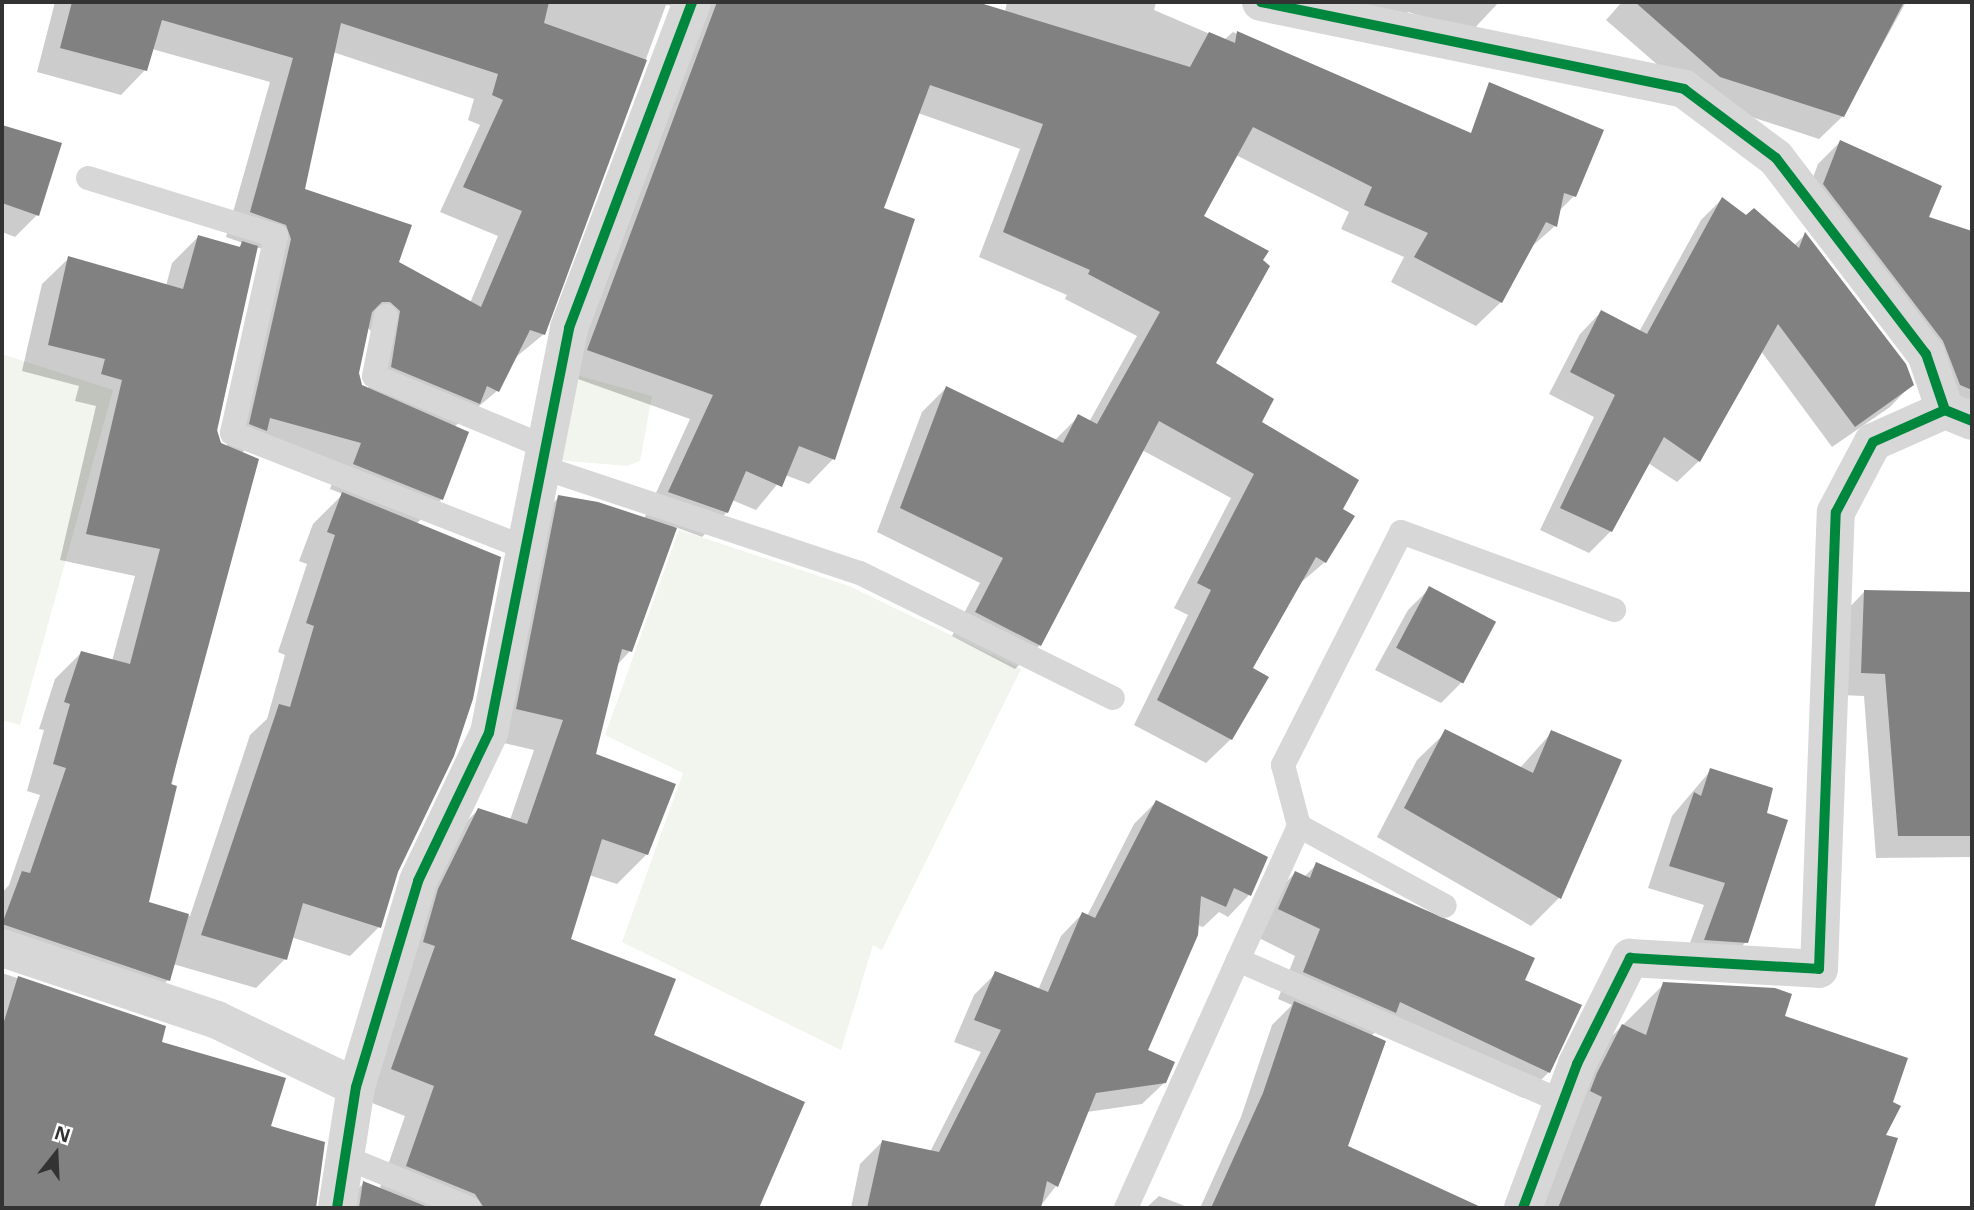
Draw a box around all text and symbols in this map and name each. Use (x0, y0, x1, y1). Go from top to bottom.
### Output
north arrow (21, 1119, 91, 1189)
text: N (51, 1119, 74, 1149)

